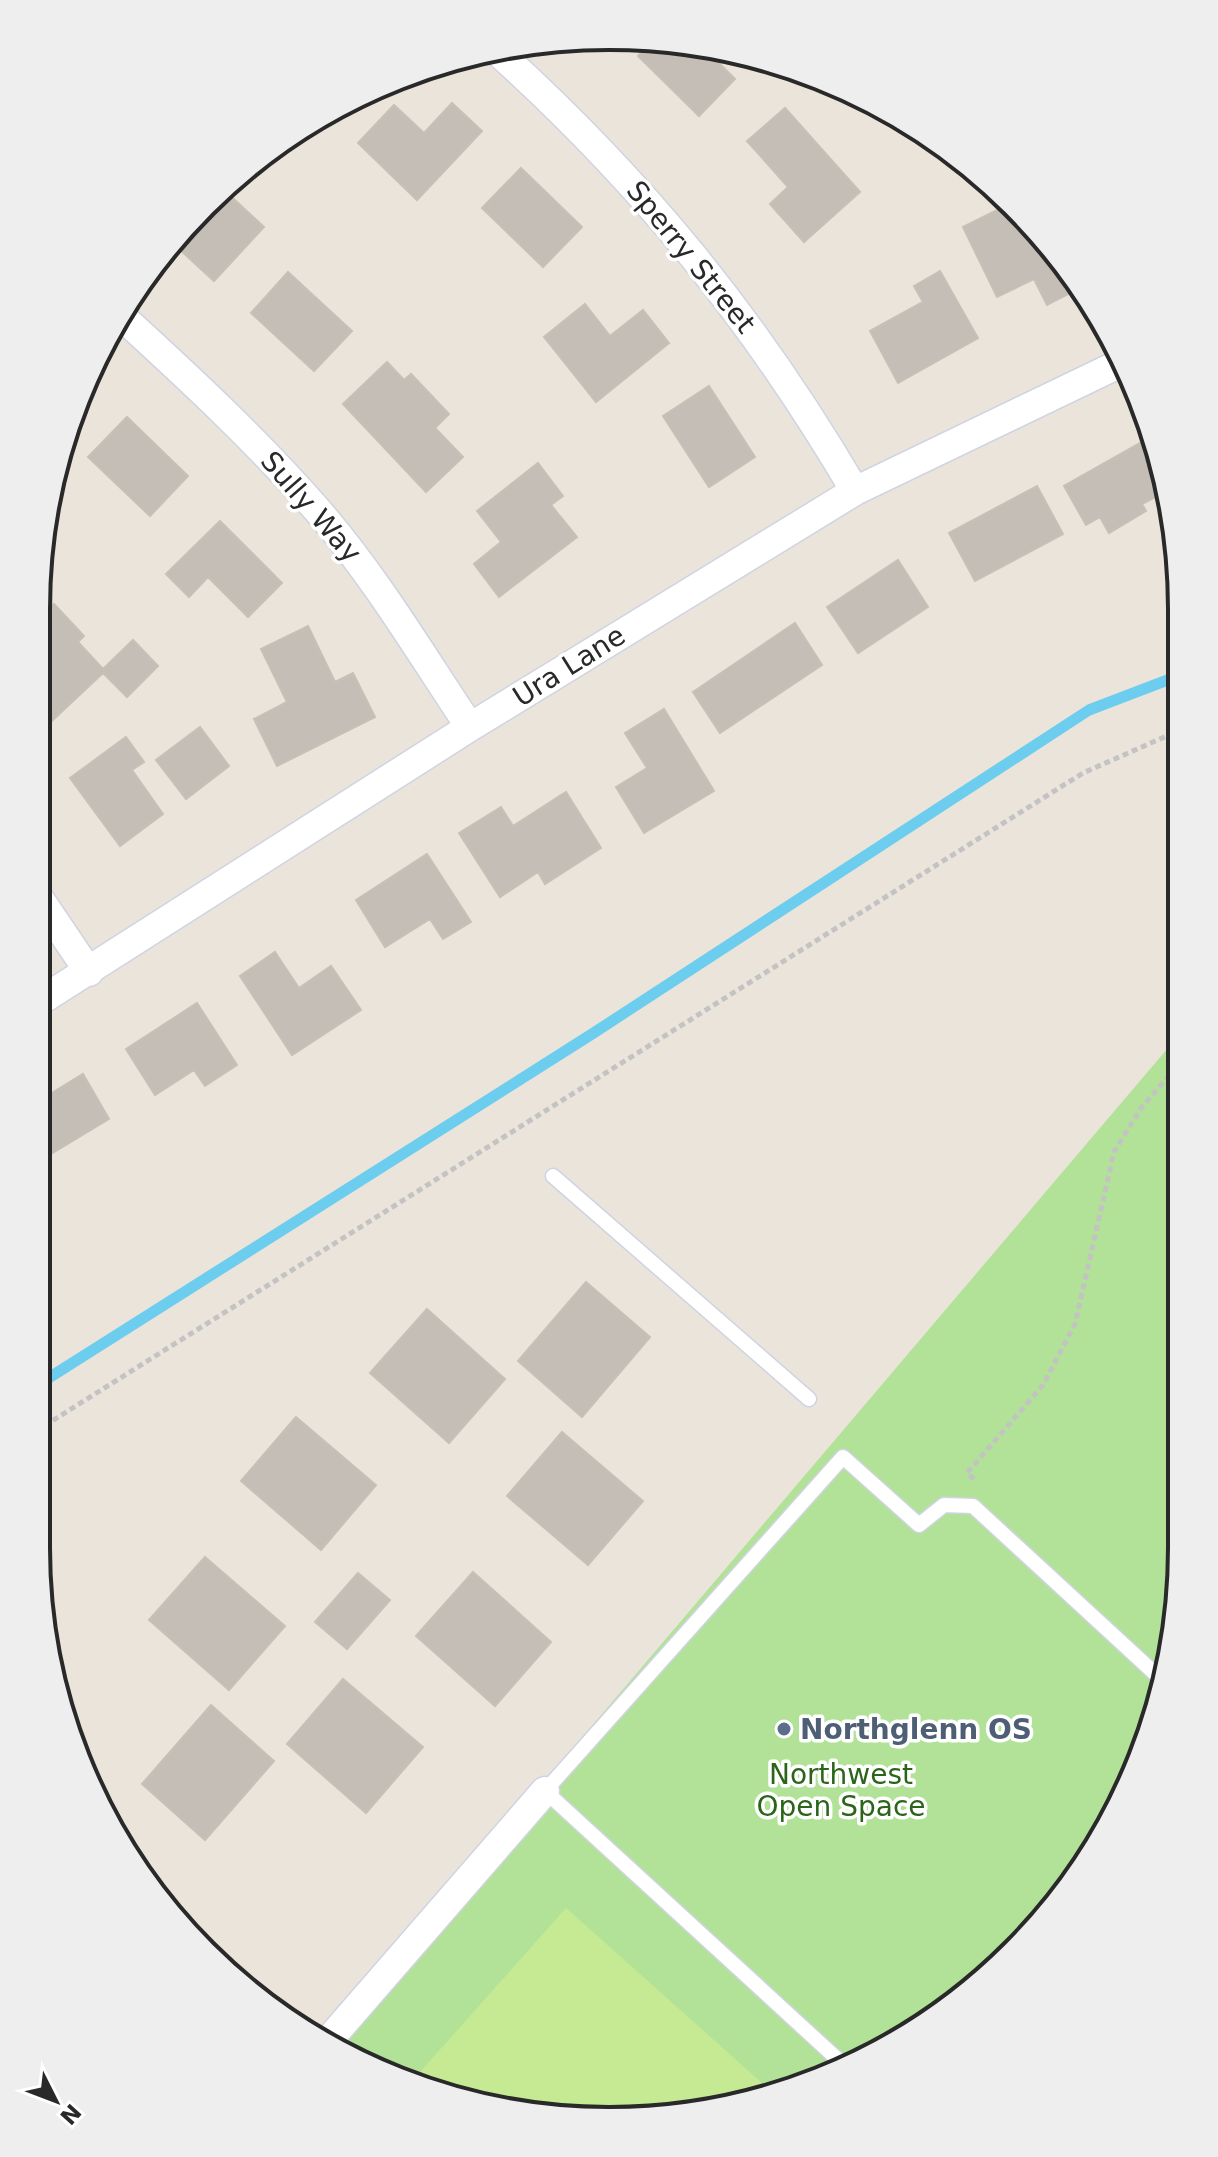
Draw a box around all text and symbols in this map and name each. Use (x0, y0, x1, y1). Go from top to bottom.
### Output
street label: Sperry Street (620, 174, 762, 340)
street label: Sully Way (254, 445, 368, 569)
street label: Ura Lane (507, 619, 631, 713)
place label: Northglenn OS (800, 1713, 1032, 1746)
marker: Northglenn OS (775, 1720, 793, 1738)
park label: Northwest Open Space (756, 1758, 926, 1823)
north arrow (16, 2061, 96, 2141)
text: N (55, 2099, 86, 2129)

